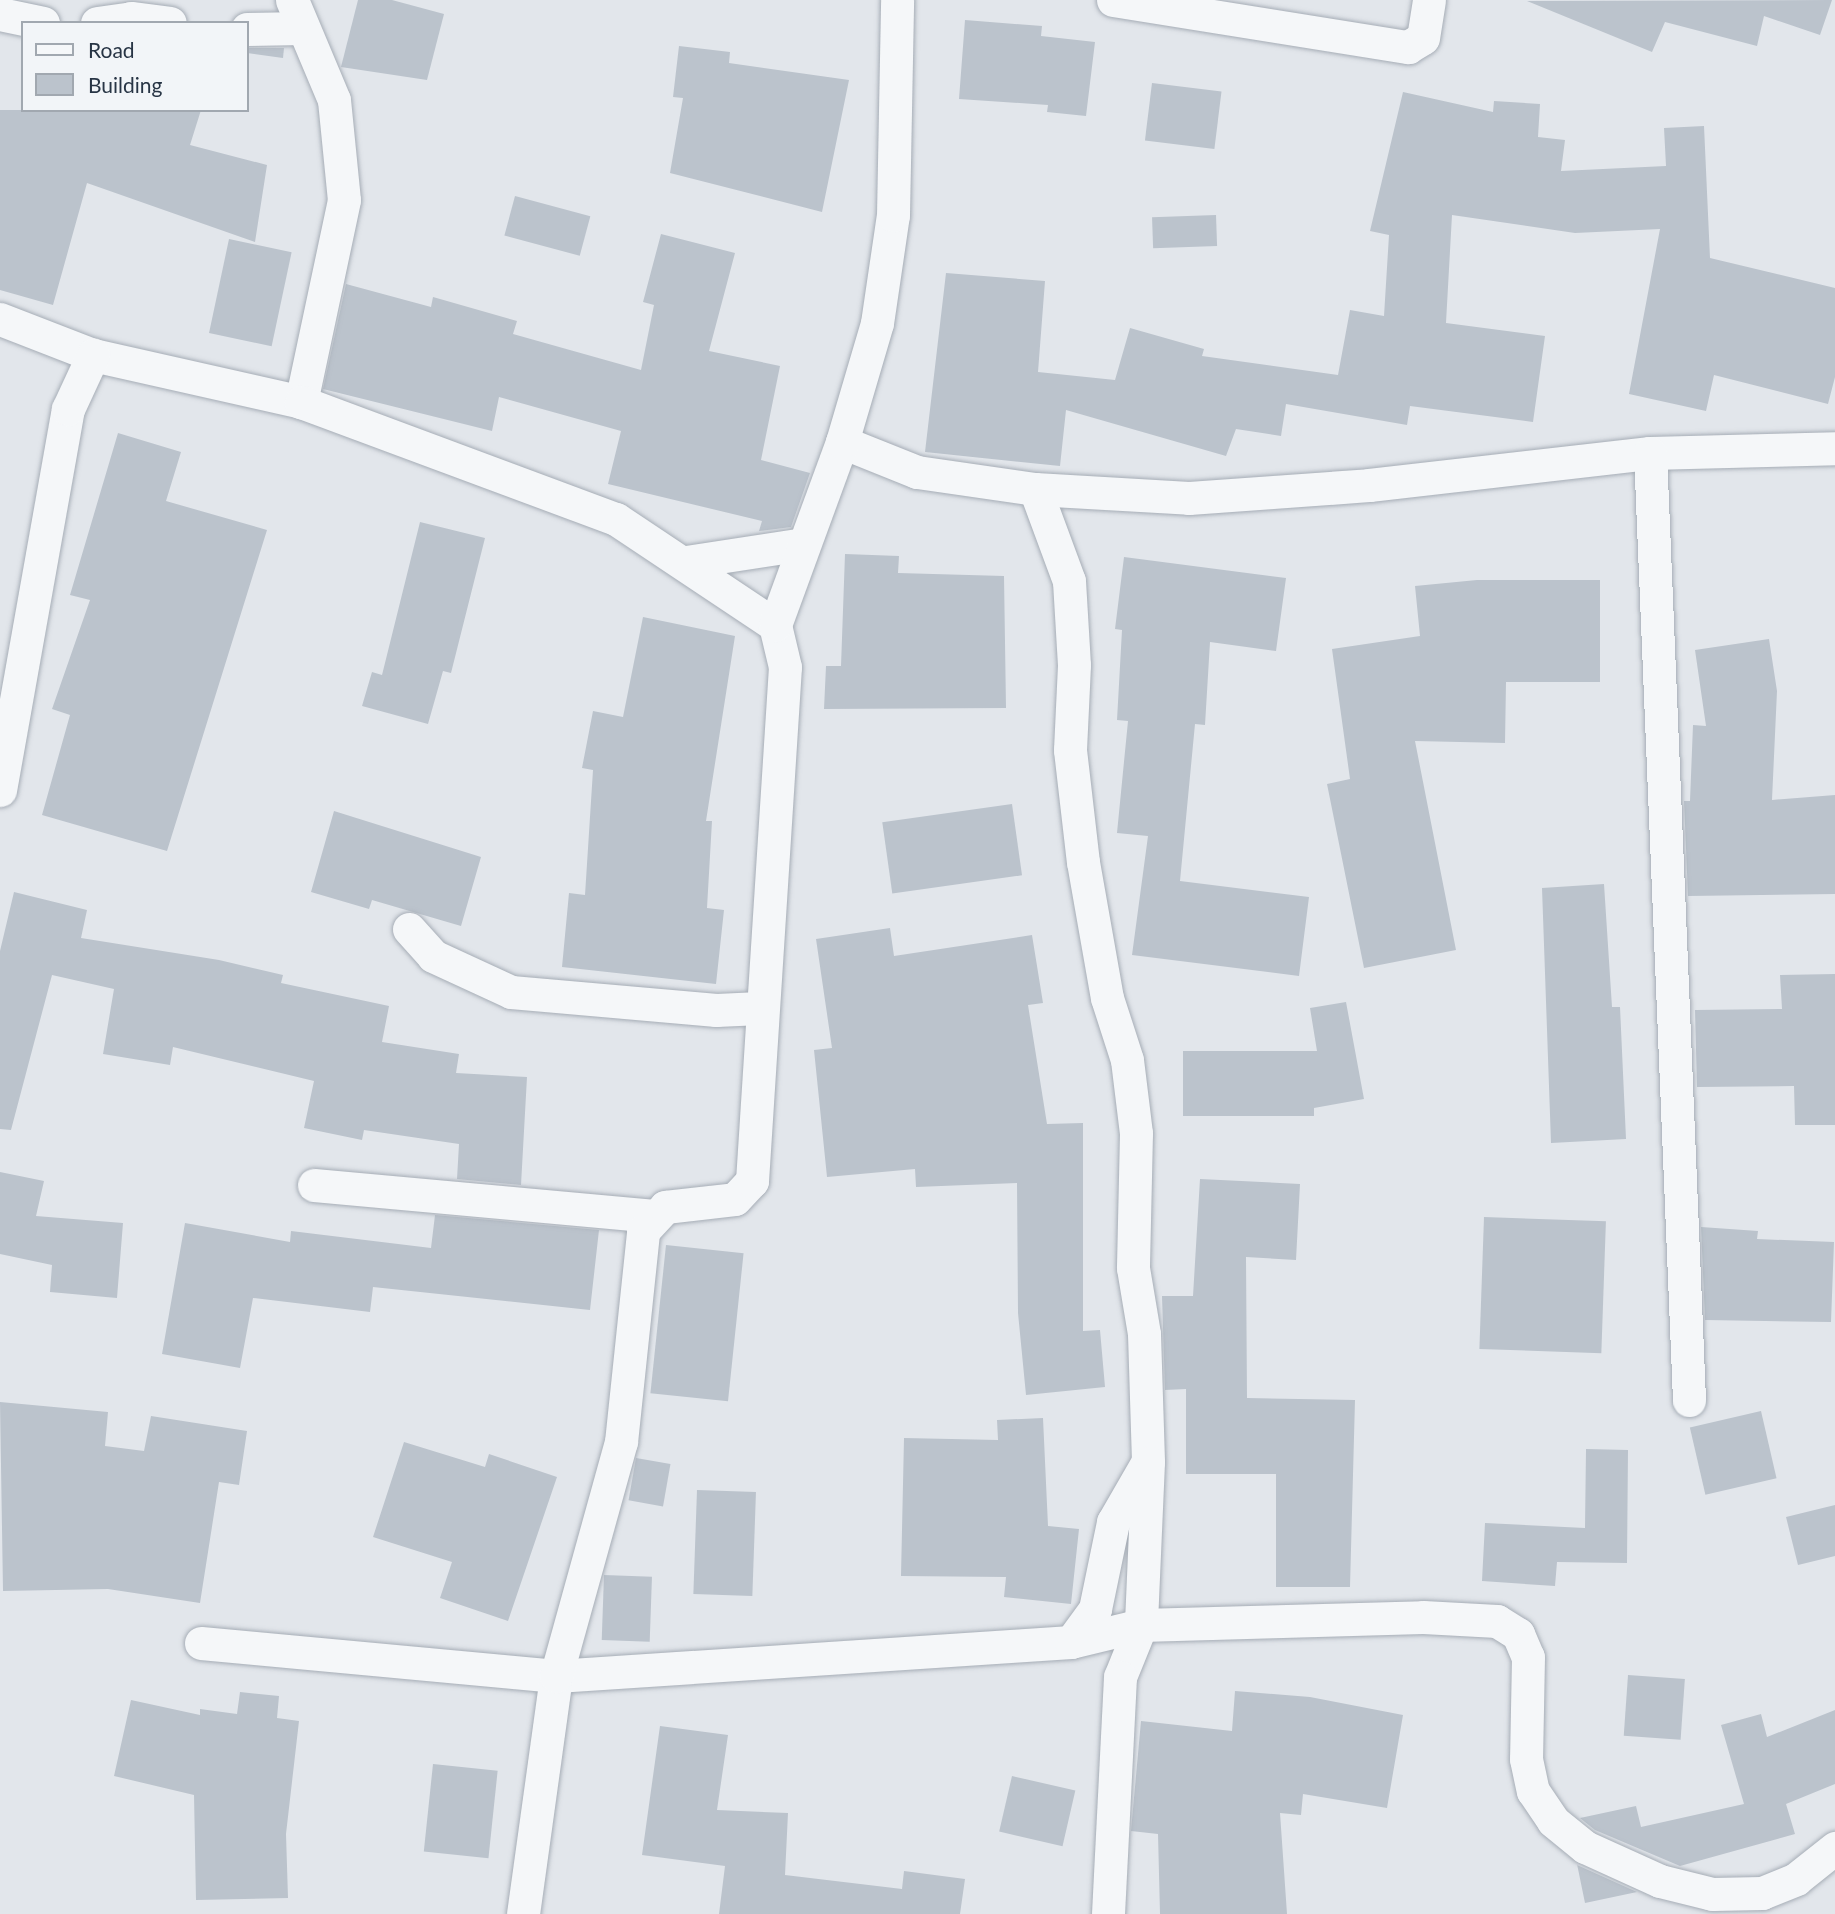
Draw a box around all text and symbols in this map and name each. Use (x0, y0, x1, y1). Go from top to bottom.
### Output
legend (21, 21, 248, 112)
text: Road (88, 37, 135, 62)
text: Building (88, 72, 163, 97)

